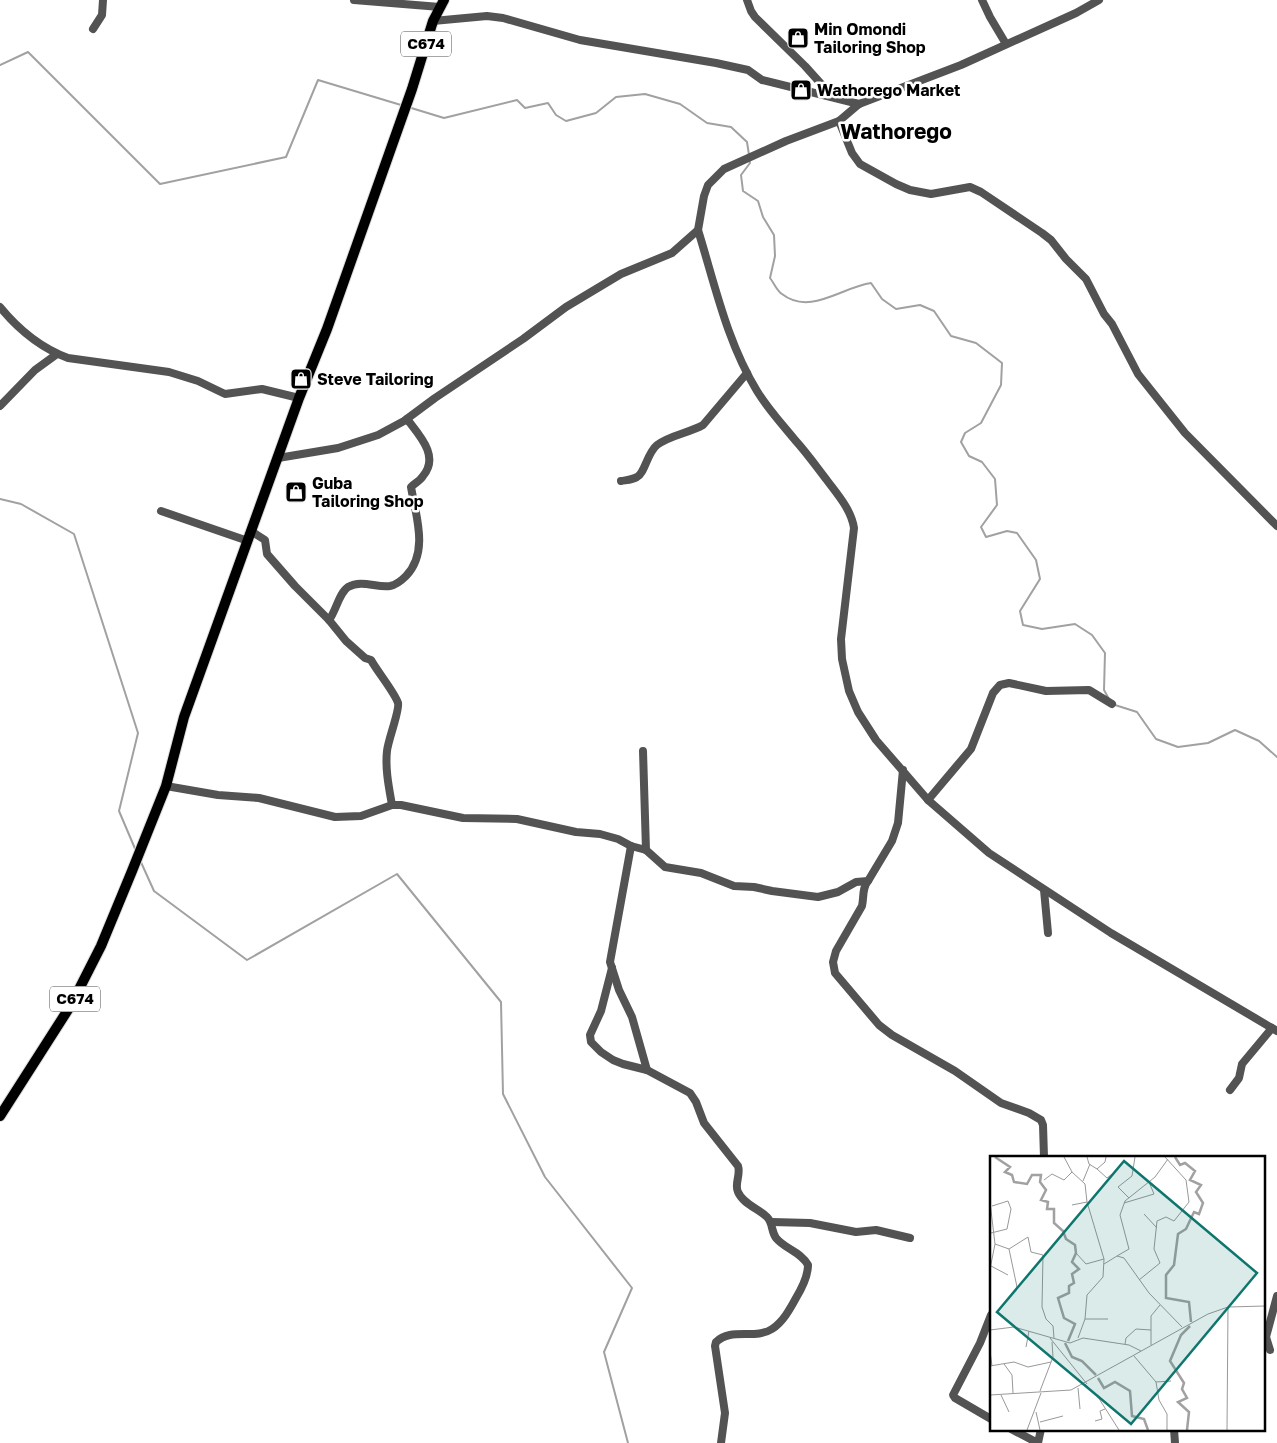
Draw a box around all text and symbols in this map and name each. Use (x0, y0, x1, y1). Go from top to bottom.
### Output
place label: Min Omondi Tailoring Shop (814, 19, 926, 57)
shop icon: Min Omondi Tailoring Shop (786, 26, 810, 50)
road number: C674 (401, 32, 451, 56)
shop icon: Wathorego Market (789, 78, 813, 102)
place label: Wathorego Market (817, 80, 961, 100)
district label: Wathorego (840, 118, 952, 144)
shop icon: Steve Tailoring (289, 367, 313, 391)
place label: Steve Tailoring (317, 369, 434, 389)
place label: Guba Tailoring Shop (312, 473, 424, 511)
shop icon: Guba Tailoring Shop (284, 480, 308, 504)
road number: C674 (50, 986, 100, 1012)
inset map (990, 1156, 1264, 1430)

